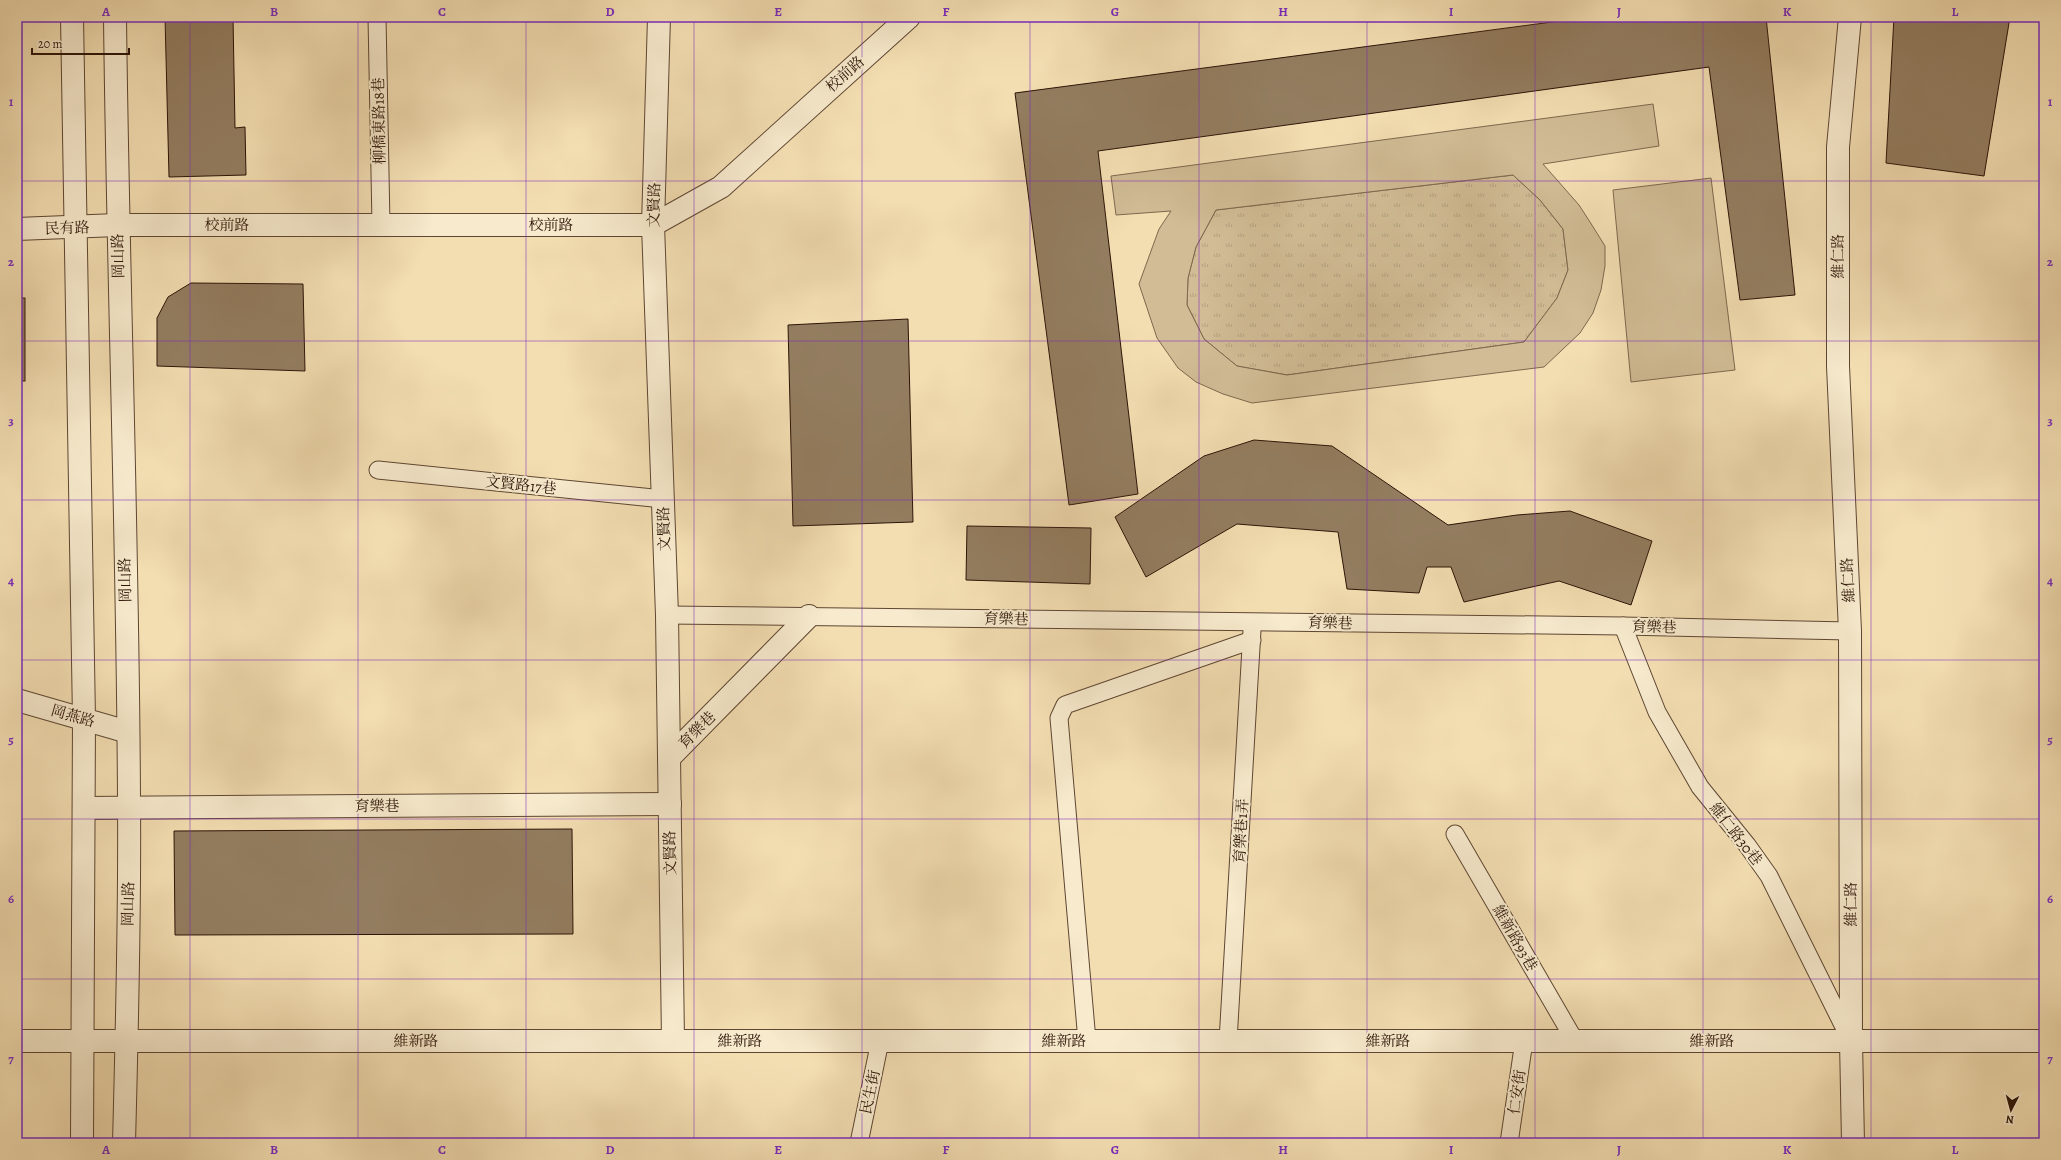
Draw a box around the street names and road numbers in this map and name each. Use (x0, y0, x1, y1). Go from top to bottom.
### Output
street label: 校前路 (822, 52, 868, 96)
street label: 柳橋東路18巷 (368, 77, 390, 165)
street label: 文賢路 (644, 182, 664, 228)
street label: 校前路 (204, 215, 250, 235)
street label: 校前路 (528, 215, 574, 235)
street label: 民有路 (44, 217, 90, 239)
street label: 岡山路 (108, 233, 128, 279)
street label: 維仁路 (1828, 233, 1848, 279)
street label: 文賢路17巷 (484, 471, 558, 499)
street label: 文賢路 (653, 506, 675, 552)
street label: 岡山路 (115, 557, 135, 603)
street label: 維仁路 (1837, 557, 1859, 603)
street label: 育樂巷 (983, 609, 1029, 629)
street label: 育樂巷 (1307, 613, 1353, 633)
street label: 育樂巷 (1631, 617, 1677, 637)
street label: 岡燕路 (49, 700, 97, 732)
street label: 育樂巷 (674, 707, 720, 753)
street label: 育樂巷 (354, 796, 400, 816)
street label: 育樂巷1弄 (1229, 798, 1253, 864)
street label: 維仁路30巷 (1705, 799, 1767, 869)
street label: 文賢路 (660, 830, 680, 876)
street label: 岡山路 (118, 881, 138, 927)
street label: 維仁路 (1841, 881, 1861, 927)
street label: 維新路93巷 (1488, 901, 1542, 975)
street label: 維新路 (393, 1031, 439, 1051)
street label: 維新路 (717, 1031, 763, 1051)
street label: 維新路 (1041, 1031, 1087, 1051)
street label: 維新路 (1365, 1031, 1411, 1051)
street label: 維新路 (1689, 1031, 1735, 1051)
street label: 民生街 (856, 1068, 884, 1116)
street label: 仁安街 (1504, 1068, 1530, 1116)

